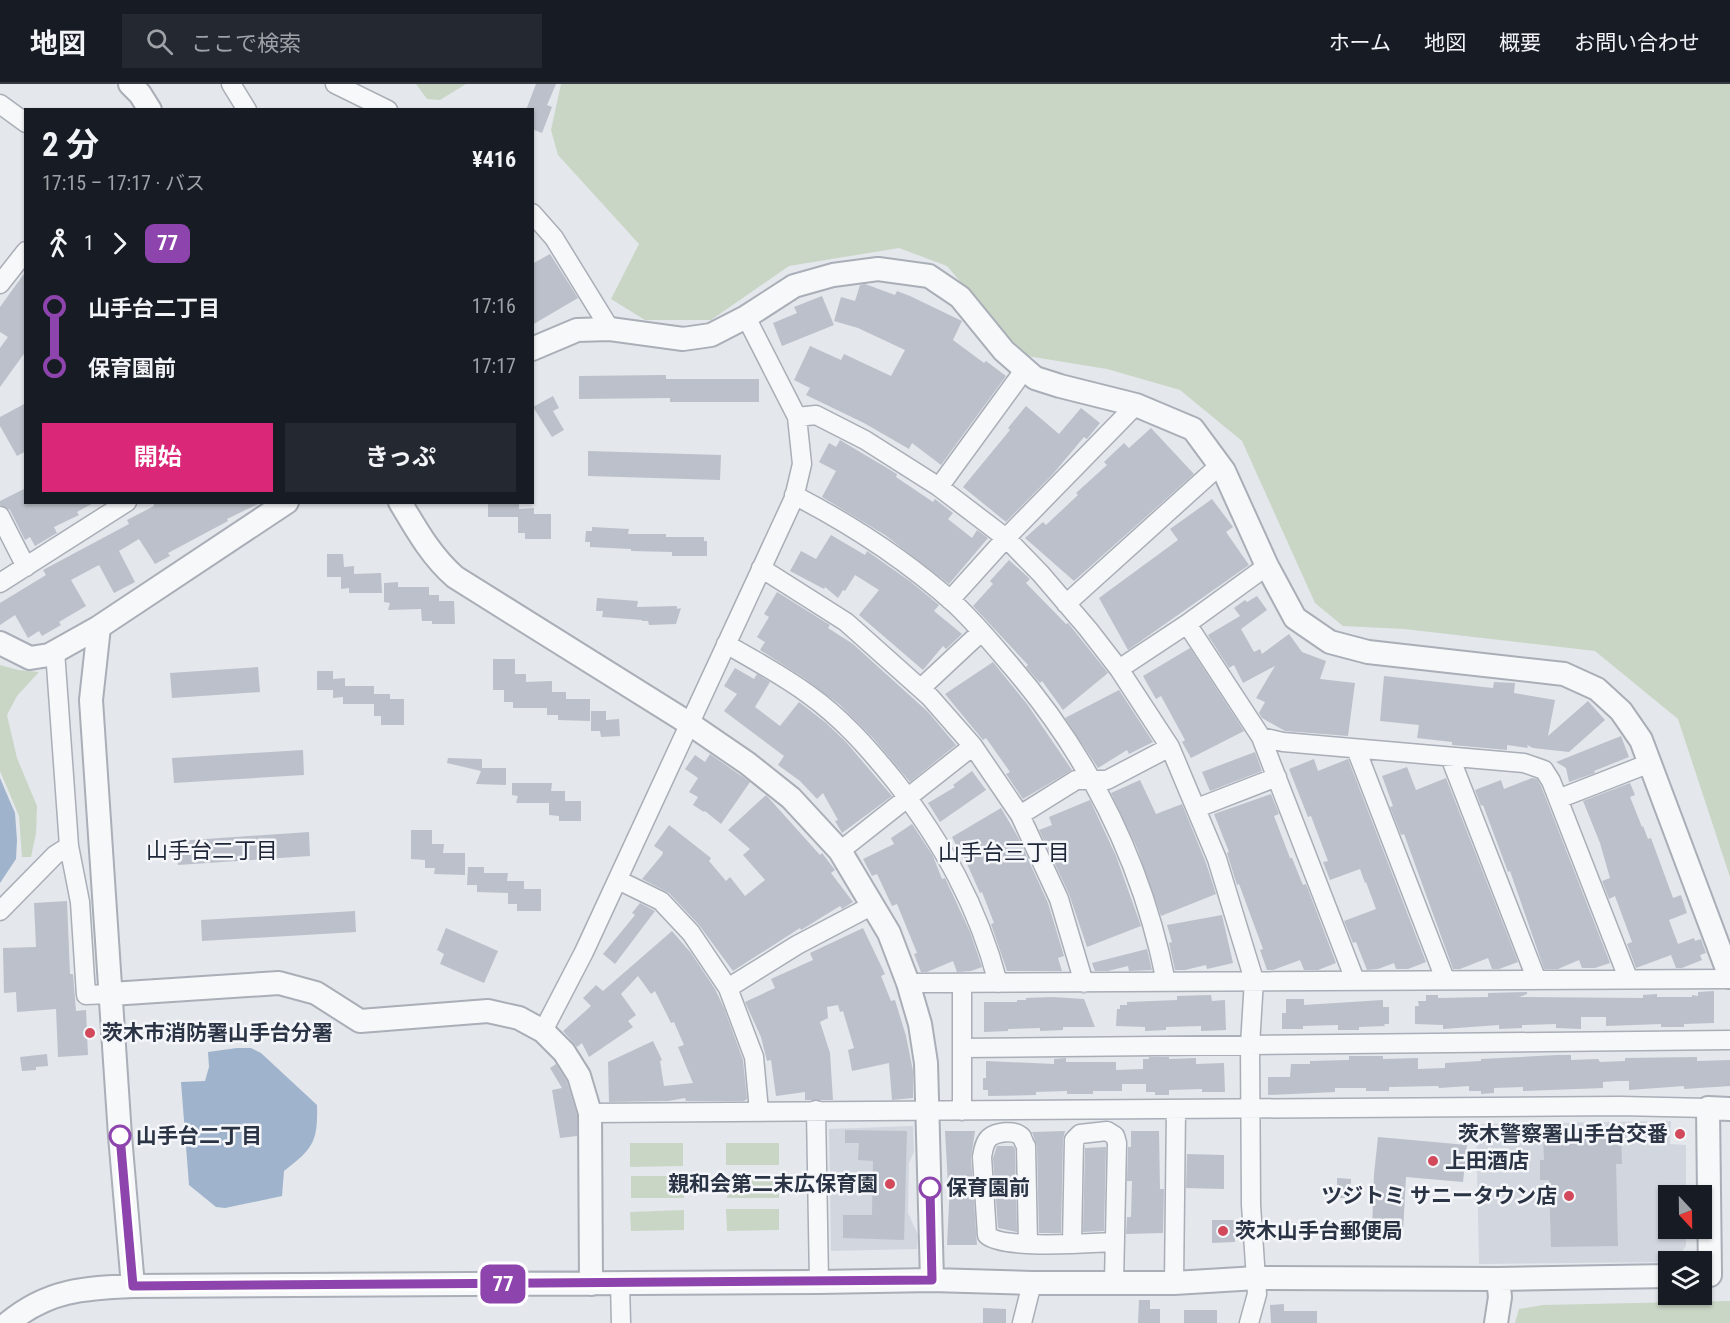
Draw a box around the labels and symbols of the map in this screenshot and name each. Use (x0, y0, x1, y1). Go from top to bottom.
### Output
district label: 山手台二丁目 (146, 838, 278, 863)
district label: 山手台三丁目 (938, 840, 1070, 865)
place label: 茨木市消防署山手台分署 (102, 1021, 333, 1045)
marker: 茨木市消防署山手台分署 (83, 1026, 97, 1040)
place label: 茨木警察署山手台交番 (1458, 1122, 1668, 1146)
place label: 山手台二丁目 (136, 1124, 262, 1148)
marker: 山手台二丁目 (109, 1125, 131, 1147)
marker: 茨木警察署山手台交番 (1673, 1127, 1687, 1141)
place label: 上田酒店 (1445, 1149, 1529, 1173)
marker: 上田酒店 (1426, 1154, 1440, 1168)
place label: 親和会第二末広保育園 (668, 1172, 878, 1196)
place label: 保育園前 (946, 1176, 1030, 1200)
marker: 親和会第二末広保育園 (883, 1177, 897, 1191)
marker: 保育園前 (919, 1177, 941, 1199)
place label: ツジトミ サニータウン店 (1321, 1184, 1557, 1208)
north arrow (1658, 1185, 1712, 1239)
marker: ツジトミ サニータウン店 (1562, 1189, 1576, 1203)
place label: 茨木山手台郵便局 (1235, 1219, 1403, 1243)
marker: 茨木山手台郵便局 (1216, 1224, 1230, 1238)
line badge: 77 (476, 1264, 530, 1304)

